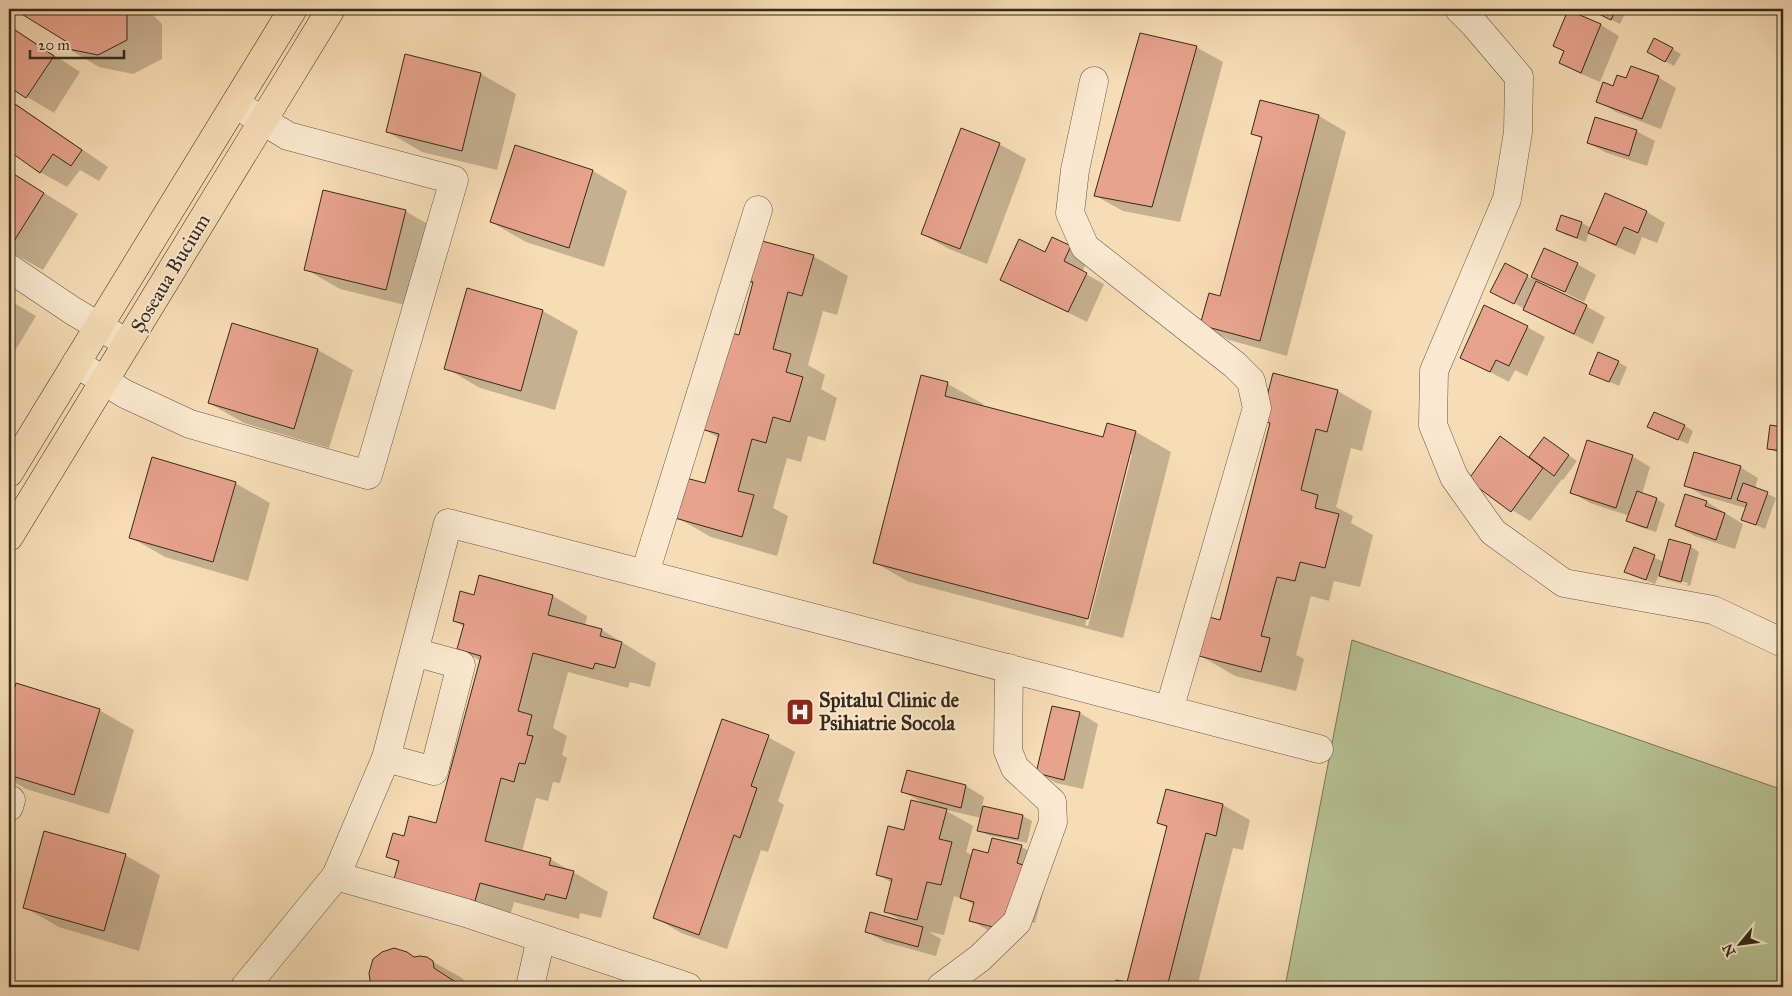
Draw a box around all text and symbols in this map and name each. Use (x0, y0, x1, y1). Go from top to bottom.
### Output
scale bar (30, 28, 124, 60)
text: 20 m (38, 36, 70, 54)
street label: Șoseaua Bucium (125, 209, 215, 337)
place label: Spitalul Clinic de Psihiatrie Socola (819, 688, 960, 735)
hospital icon: Spitalul Clinic de Psihiatrie Socola (785, 697, 815, 727)
north arrow (1714, 918, 1764, 968)
text: N (1719, 941, 1739, 959)

